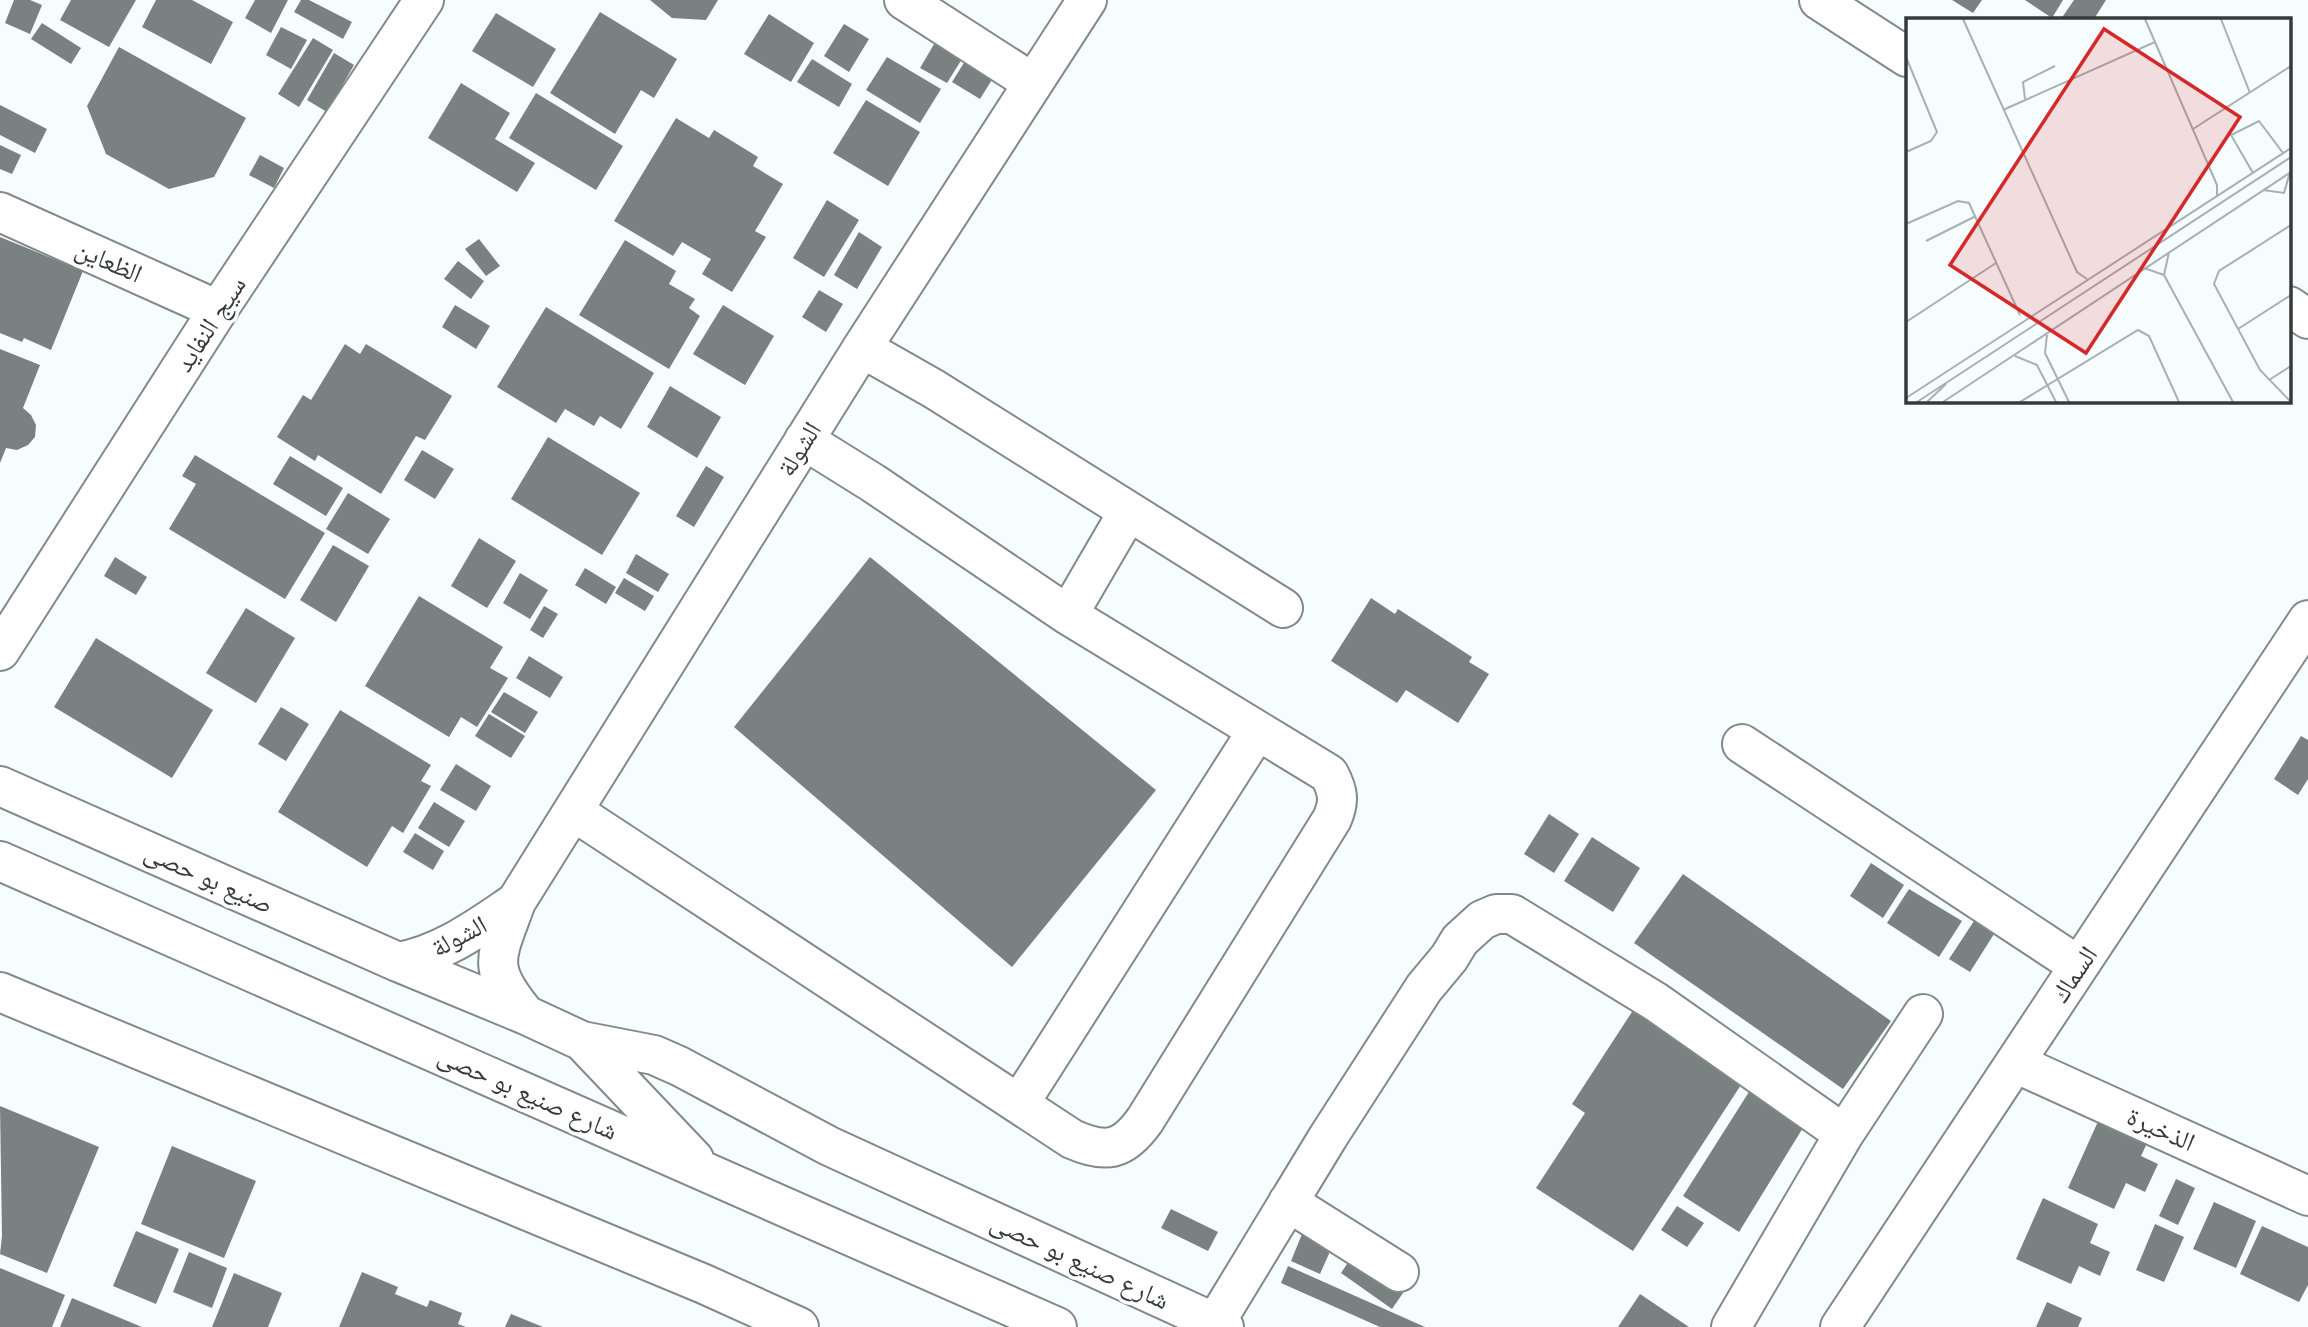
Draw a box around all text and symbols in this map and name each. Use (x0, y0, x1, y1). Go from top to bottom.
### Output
inset map (1906, 18, 2290, 402)
street label: الظعاين (71, 231, 148, 290)
street label: سيج النفايد (166, 270, 254, 378)
street label: الشولة (769, 415, 828, 482)
street label: صنيع بو حصى (139, 835, 279, 921)
street label: الشولة (425, 907, 492, 964)
street label: السماك (2043, 939, 2104, 1008)
street label: شارع صنيع بو حصى (433, 1038, 623, 1148)
street label: الذخيرة (2122, 1099, 2200, 1158)
street label: شارع صنيع بو حصى (985, 1205, 1175, 1317)

